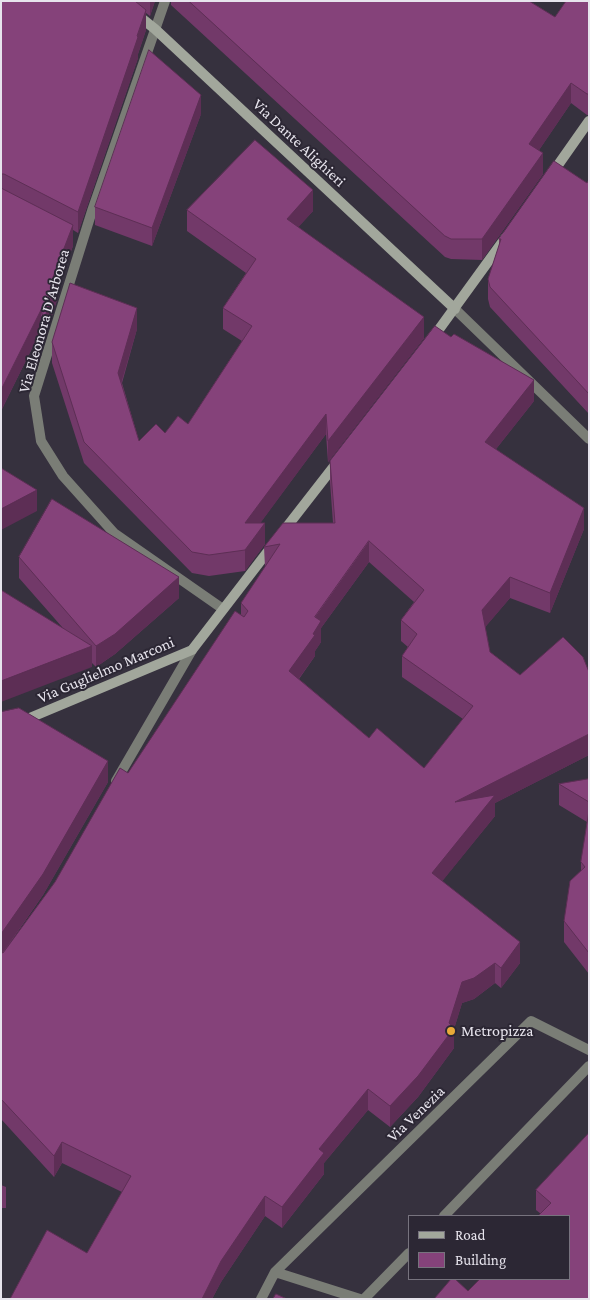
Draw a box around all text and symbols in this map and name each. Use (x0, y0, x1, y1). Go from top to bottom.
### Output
street label: Via Dante Alighieri (248, 95, 350, 191)
street label: Via Eleonora D'Arborea (14, 247, 74, 395)
street label: Via Guglielmo Marconi (35, 633, 177, 707)
place label: Metropizza (461, 1021, 533, 1041)
marker: Metropizza (445, 1025, 457, 1037)
street label: Via Venezia (383, 1082, 449, 1146)
legend (408, 1215, 570, 1280)
text: Road (455, 1227, 485, 1243)
text: Building (455, 1252, 506, 1268)

